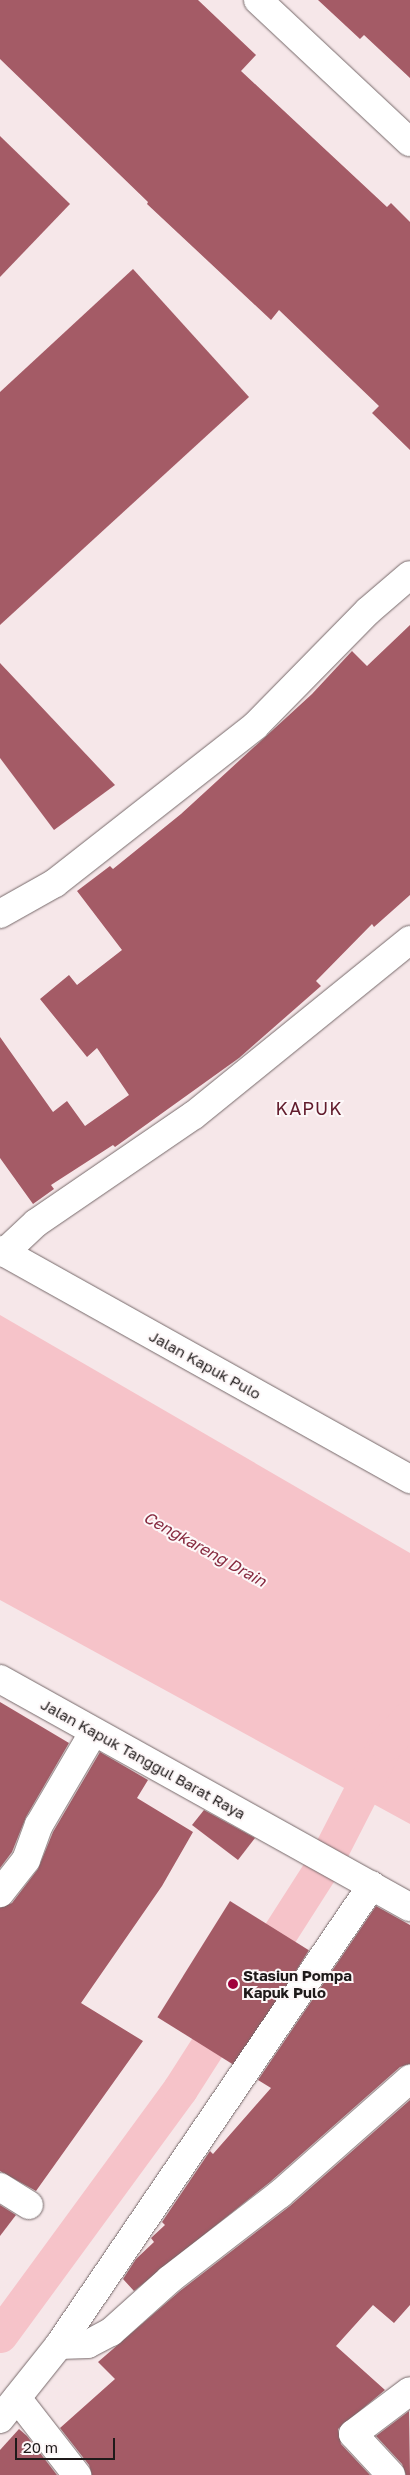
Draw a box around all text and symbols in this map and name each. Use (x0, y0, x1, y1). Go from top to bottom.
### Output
district label: KAPUK (275, 1097, 343, 1119)
street label: Jalan Kapuk Pulo (146, 1327, 264, 1403)
water label: Cengkareng Drain (140, 1507, 270, 1591)
street label: Jalan Kapuk Tanggul Barat Raya (38, 1695, 248, 1823)
place label: Stasiun Pompa Kapuk Pulo (243, 1966, 352, 2001)
marker: Stasiun Pompa Kapuk Pulo (227, 1978, 239, 1990)
scale bar (18, 2428, 118, 2460)
text: 20 m (23, 2438, 58, 2456)

